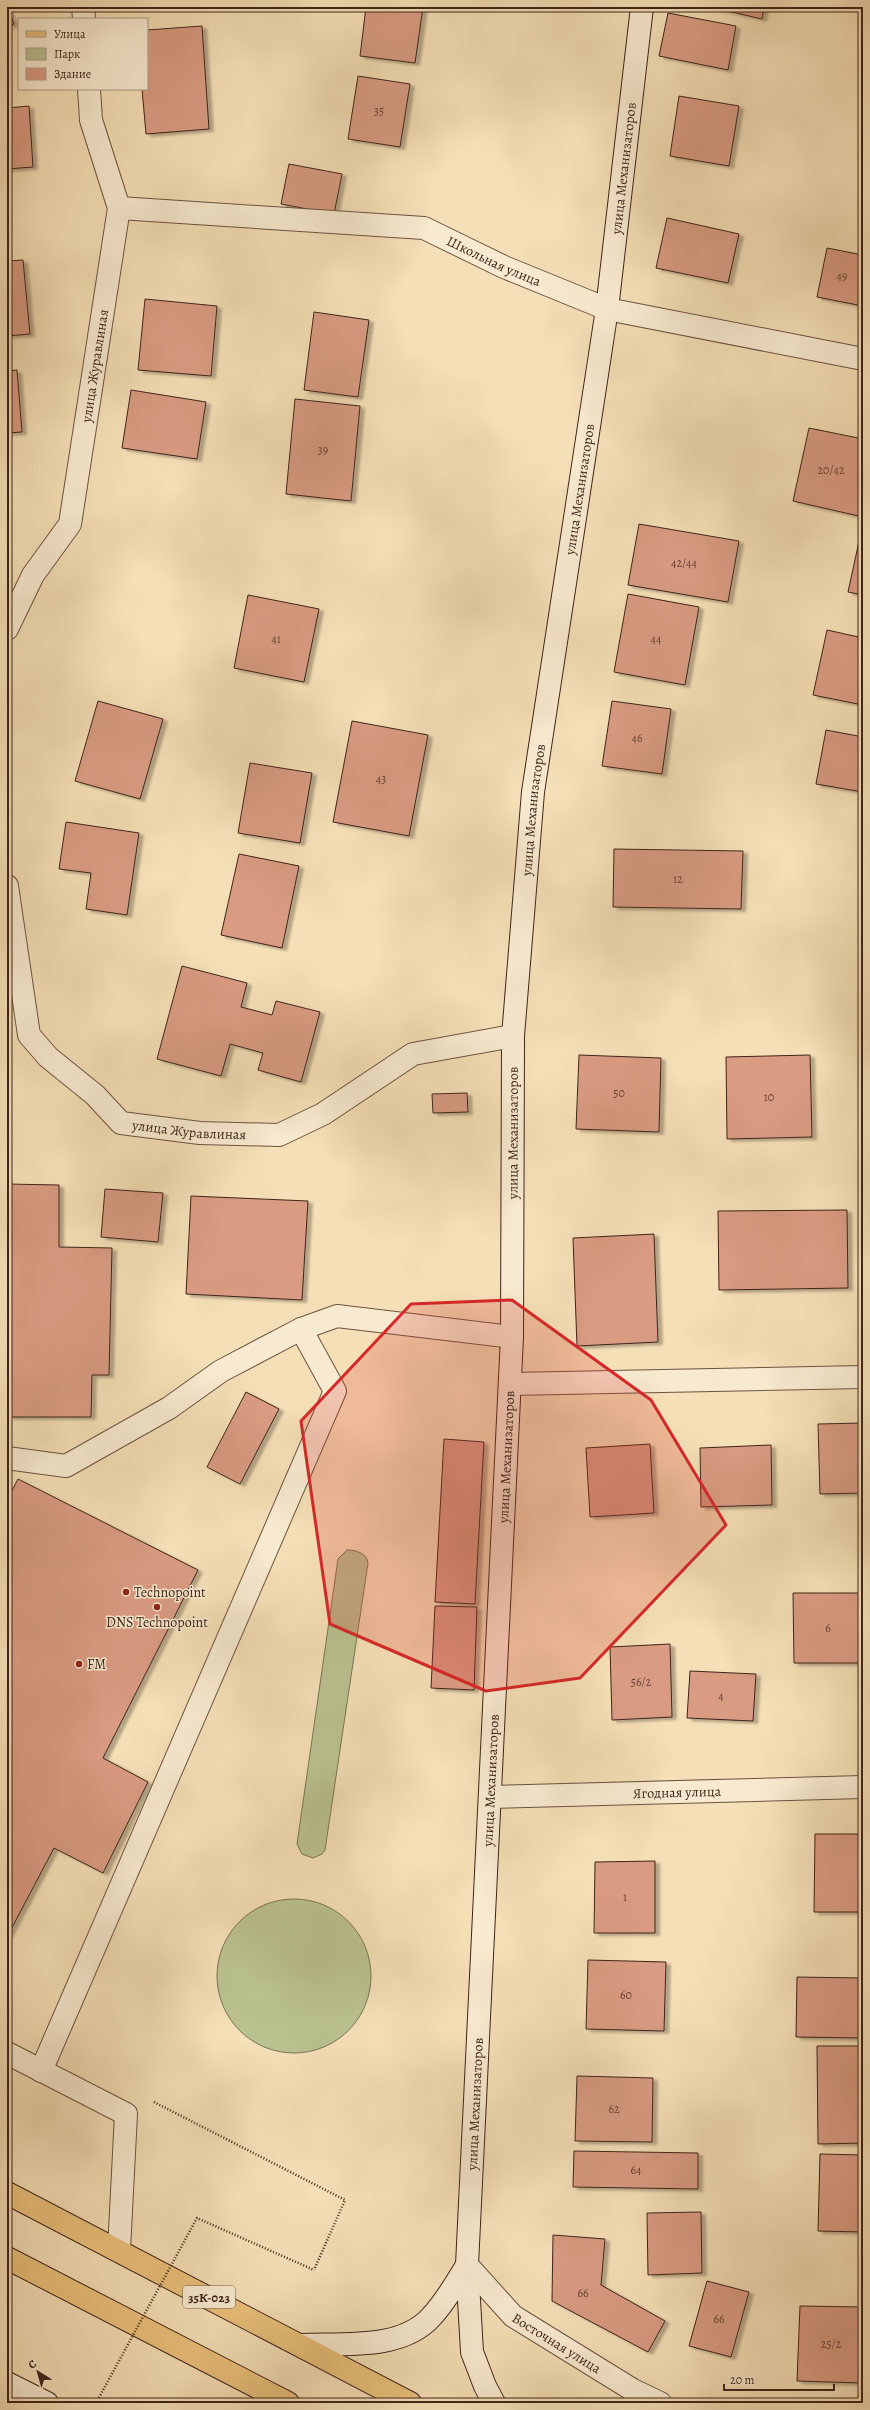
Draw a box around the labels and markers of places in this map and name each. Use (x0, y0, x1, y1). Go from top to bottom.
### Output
place label: Technopoint (134, 1583, 206, 1602)
marker: Technopoint (121, 1587, 131, 1597)
marker: DNS Technopoint (152, 1602, 162, 1612)
place label: DNS Technopoint (106, 1613, 208, 1632)
place label: FM (87, 1655, 106, 1674)
marker: FM (74, 1659, 84, 1669)

